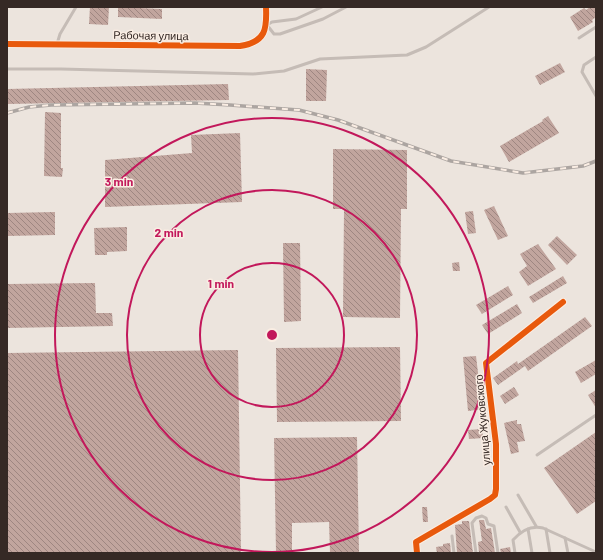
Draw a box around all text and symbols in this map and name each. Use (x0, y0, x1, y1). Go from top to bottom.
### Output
street label: Рабочая улица (113, 28, 190, 42)
text: 3 min (105, 174, 133, 188)
text: 2 min (155, 225, 183, 239)
text: 1 min (208, 276, 234, 290)
centre of rings (265, 328, 279, 342)
street label: улица Жуковского (472, 374, 492, 466)

